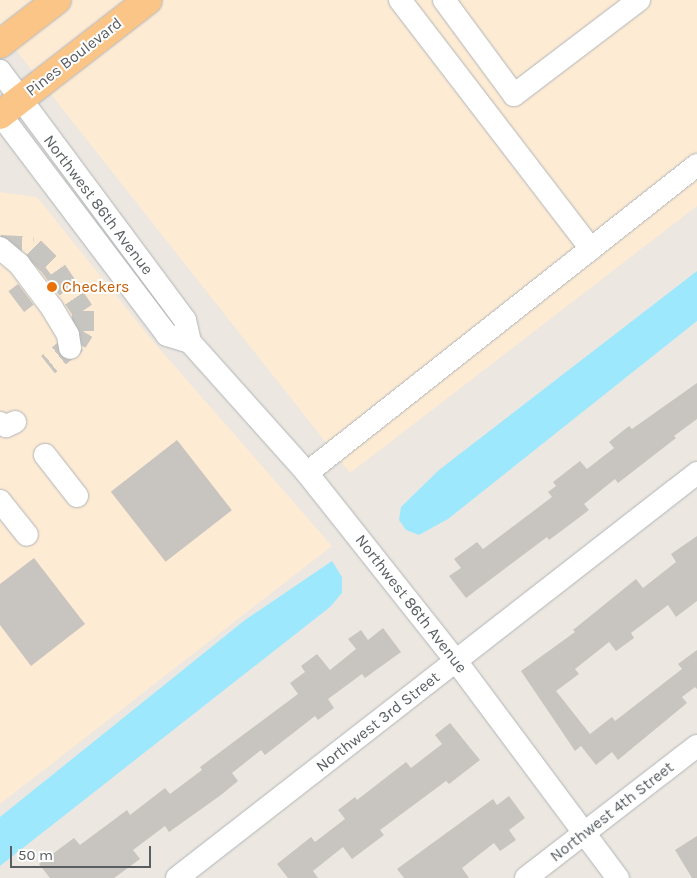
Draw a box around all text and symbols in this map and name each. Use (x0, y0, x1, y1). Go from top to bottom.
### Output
street label: Pines Boulevard (22, 13, 126, 101)
street label: Northwest 86th Avenue (39, 131, 157, 279)
place label: Checkers (62, 277, 129, 297)
marker: Checkers (46, 281, 58, 293)
street label: Northwest 86th Avenue (351, 531, 471, 677)
street label: Northwest 3rd Street (312, 668, 444, 776)
street label: Northwest 4th Street (546, 758, 678, 866)
scale bar (12, 836, 154, 868)
text: 50 m (18, 846, 53, 864)

